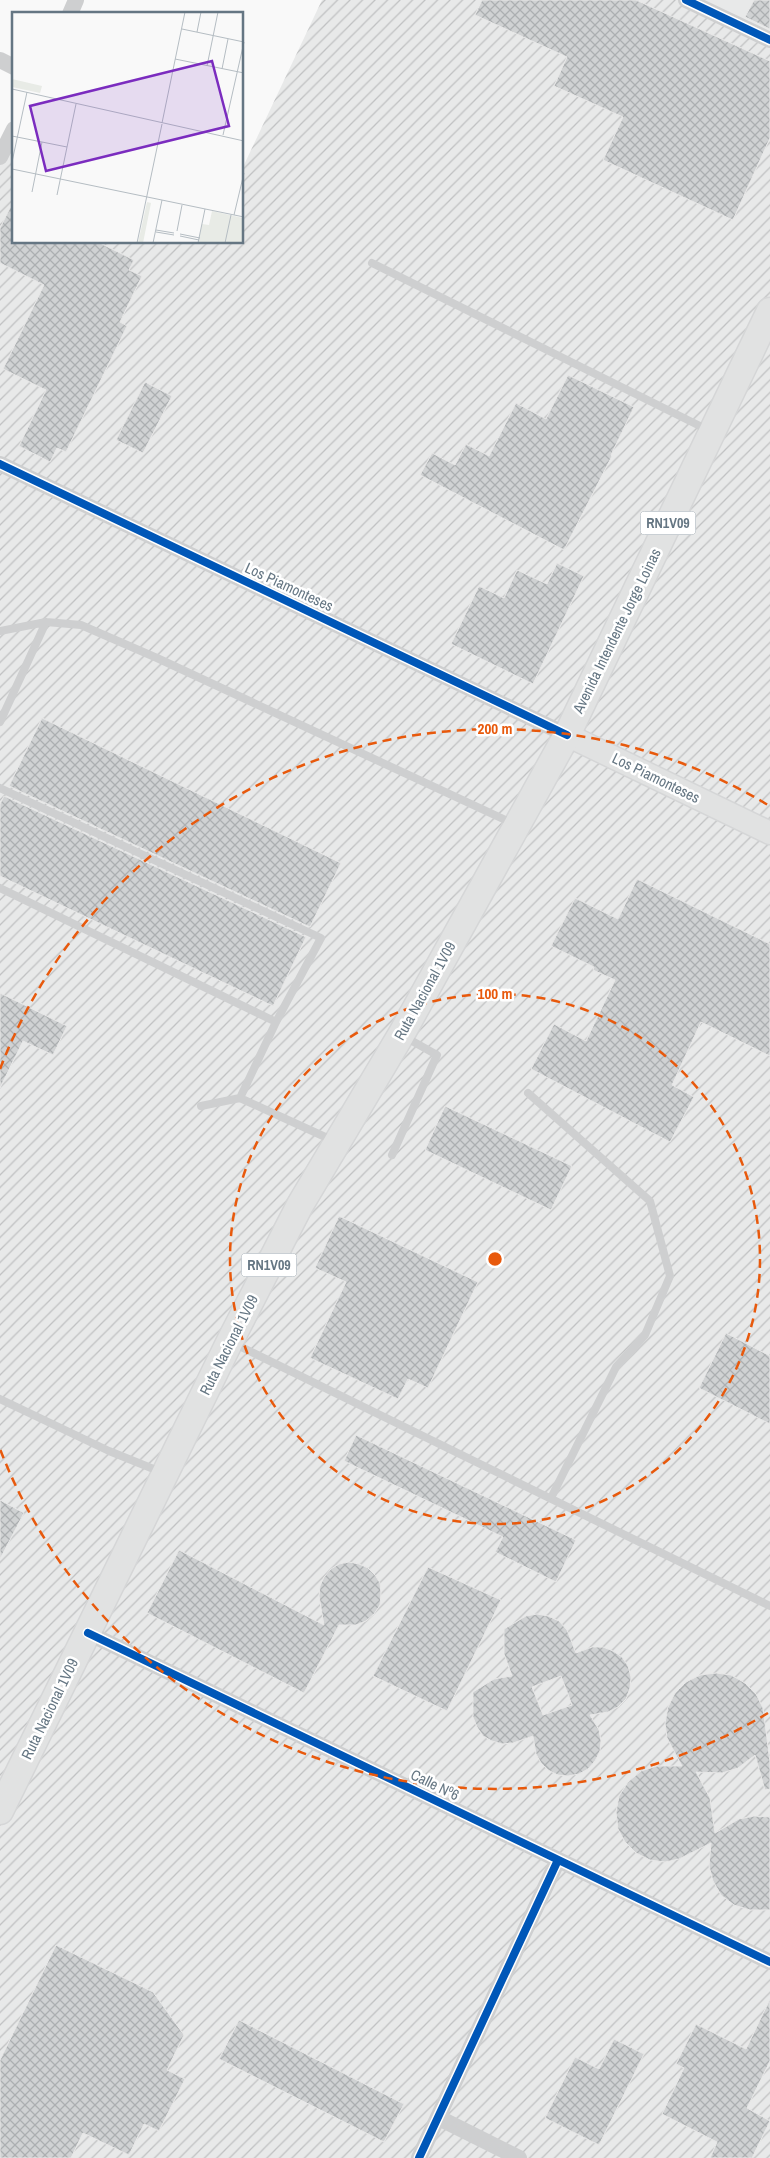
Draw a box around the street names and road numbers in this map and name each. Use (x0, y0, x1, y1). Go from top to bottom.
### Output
road number: RN1V09 (640, 512, 696, 534)
street label: Avenida Intendente Jorge Loinas (567, 545, 666, 718)
street label: Los Piamonteses (242, 557, 337, 616)
street label: Los Piamonteses (609, 747, 704, 808)
street label: Ruta Nacional 1V09 (389, 937, 461, 1044)
road number: RN1V09 (242, 1254, 296, 1276)
street label: Ruta Nacional 1V09 (194, 1291, 263, 1399)
street label: Ruta Nacional 1V09 (16, 1655, 83, 1763)
street label: Calle Nº6 (407, 1764, 463, 1805)

